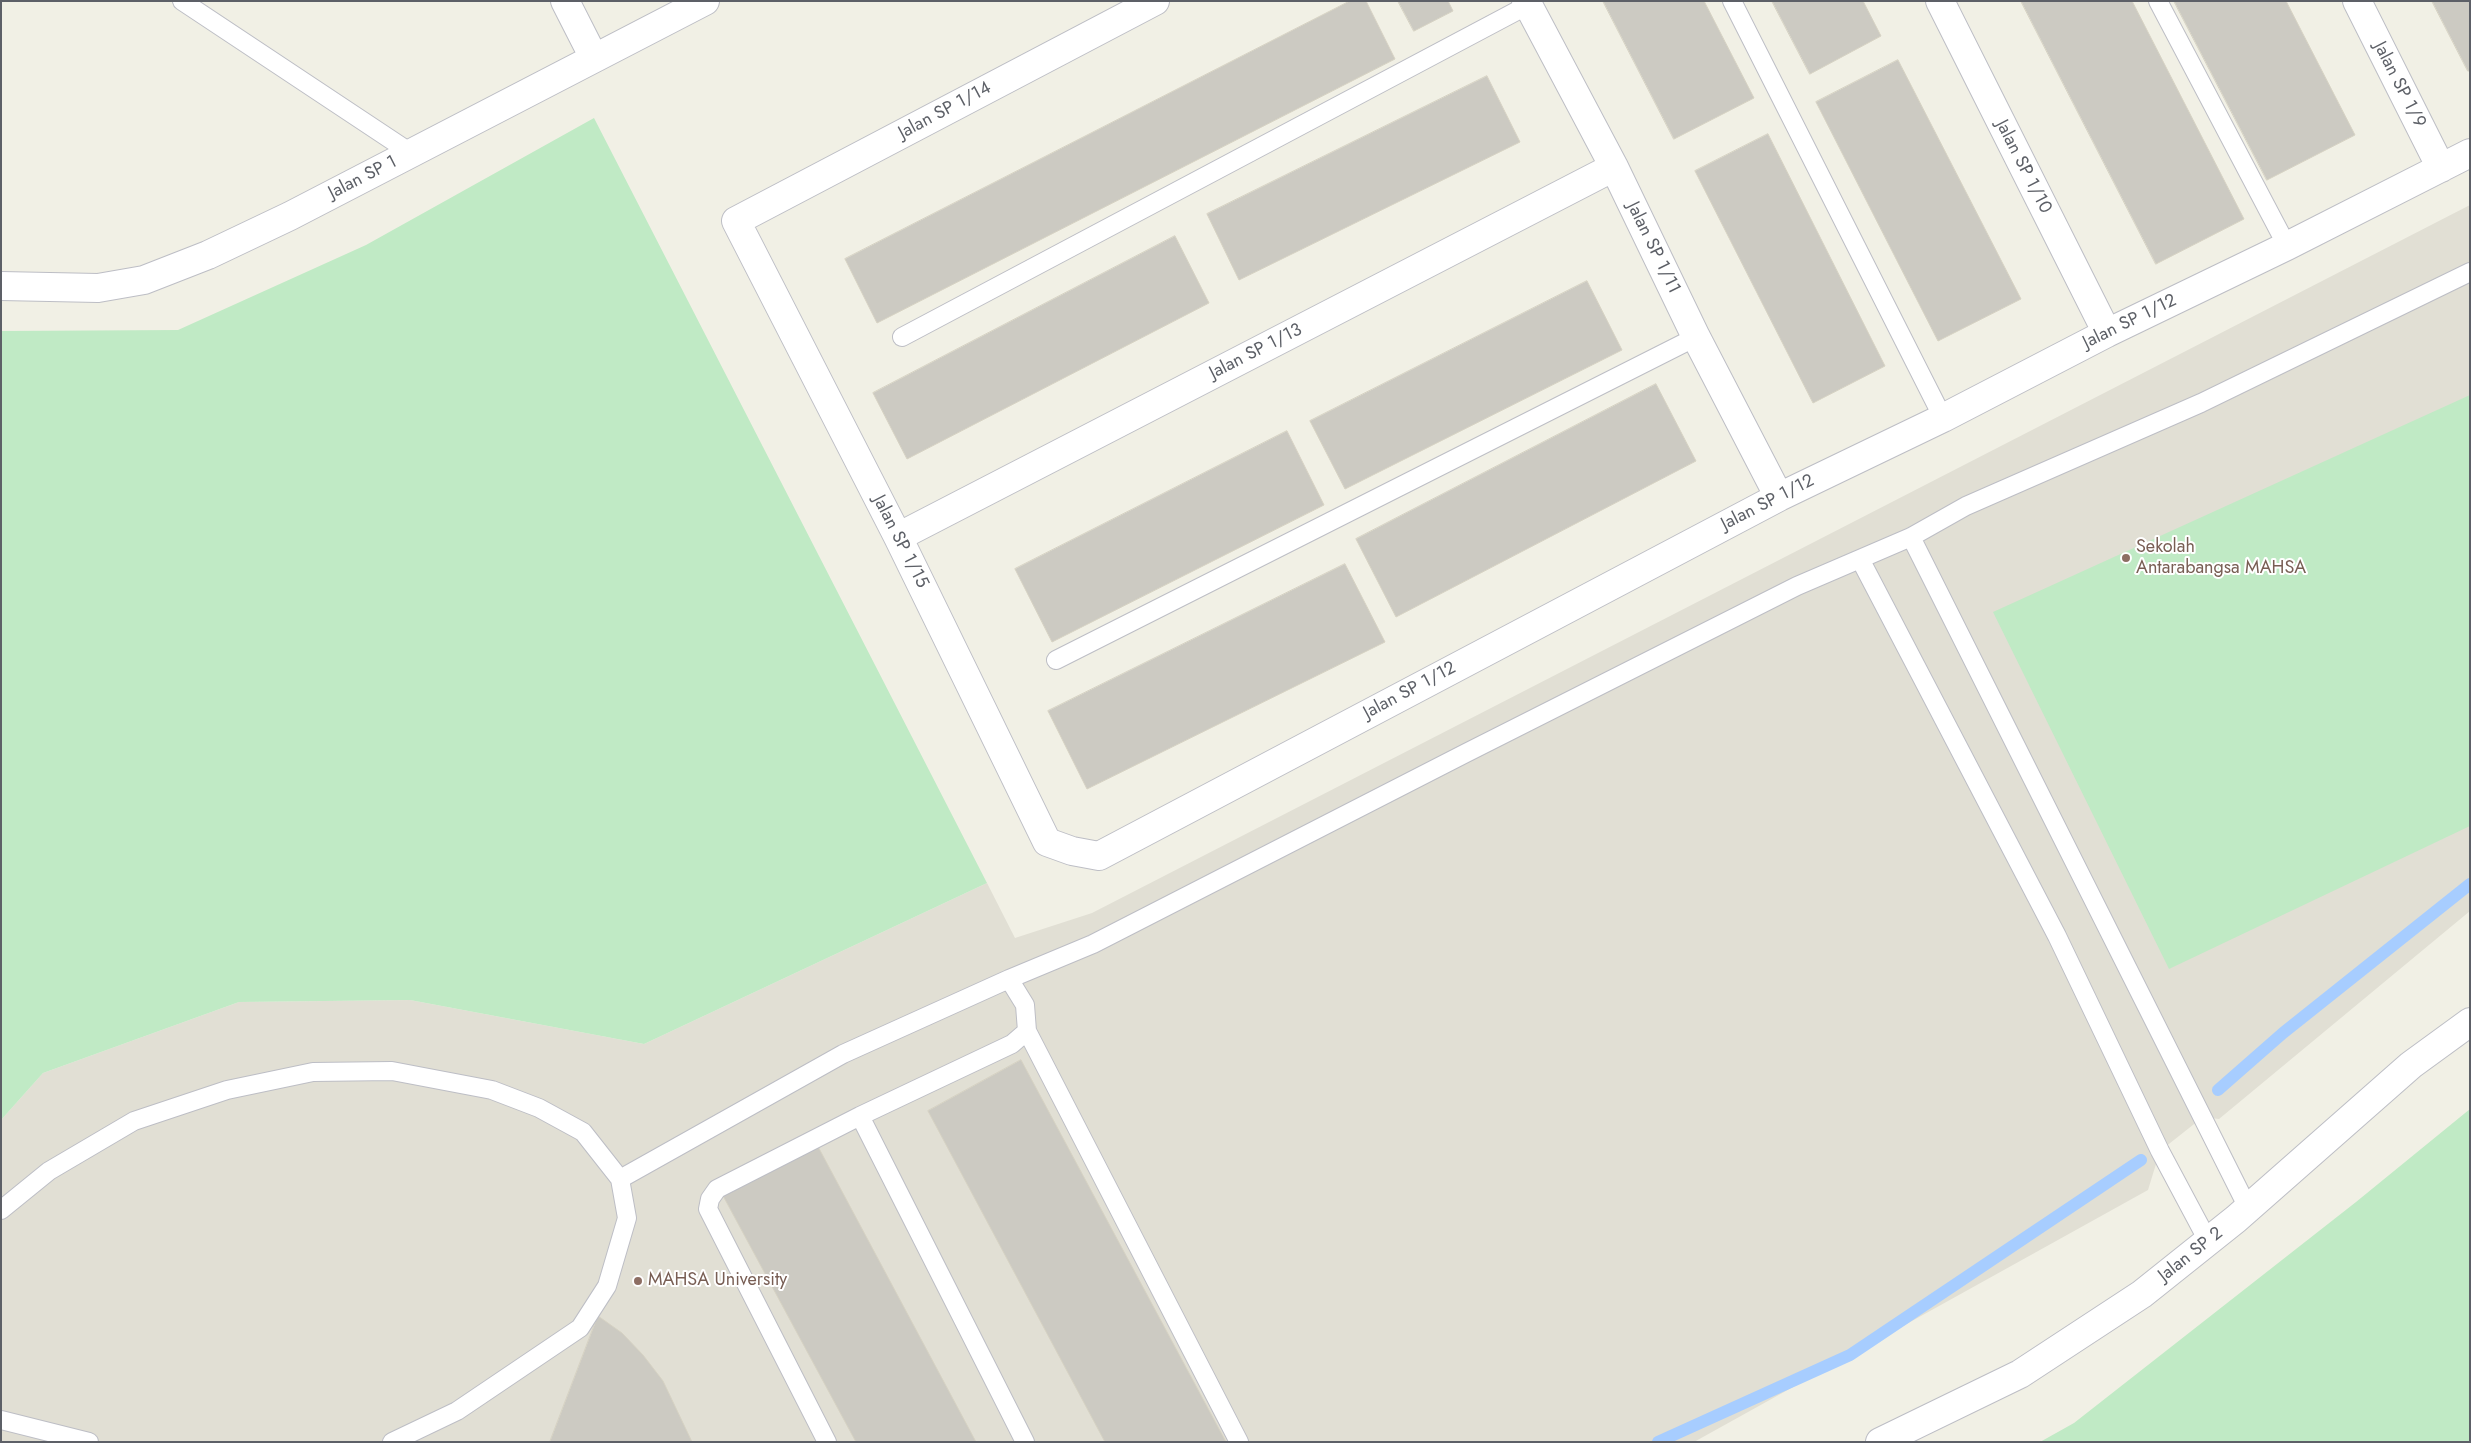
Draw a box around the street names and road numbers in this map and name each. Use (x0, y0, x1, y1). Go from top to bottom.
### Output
street label: Jalan SP 1/9 (2368, 38, 2430, 132)
street label: Jalan SP 1/14 (895, 78, 995, 144)
street label: Jalan SP 1/10 (1990, 117, 2056, 217)
street label: Jalan SP 1 (325, 152, 401, 204)
street label: Jalan SP 1/11 (1622, 199, 1684, 297)
street label: Jalan SP 1/12 (2080, 290, 2180, 354)
street label: Jalan SP 1/13 (1206, 319, 1306, 385)
street label: Jalan SP 1/12 (1718, 470, 1818, 536)
street label: Jalan SP 1/15 (867, 492, 933, 592)
street label: Jalan SP 1/12 (1360, 658, 1460, 724)
street label: Jalan SP 2 (2154, 1223, 2228, 1287)

